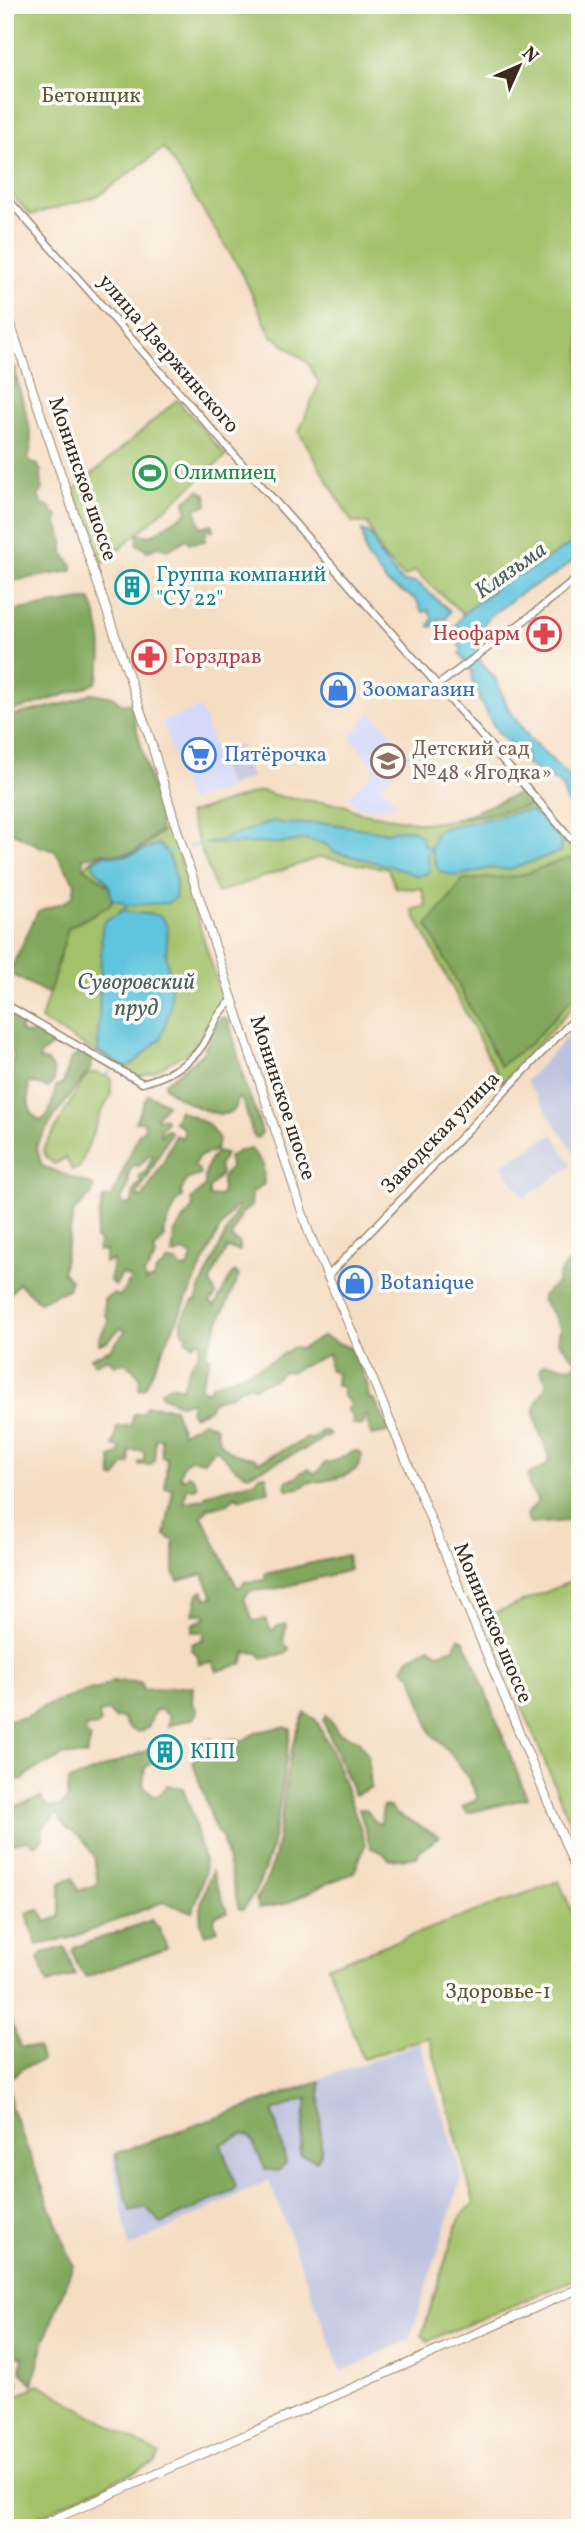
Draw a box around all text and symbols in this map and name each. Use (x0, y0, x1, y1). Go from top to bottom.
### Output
north arrow (484, 32, 554, 102)
text: N (516, 41, 544, 70)
park label: Бетонщик (41, 82, 141, 111)
street label: улица Дзержинского (91, 268, 245, 440)
street label: Монинское шоссе (40, 393, 124, 565)
sports icon: Олимпиец (131, 454, 169, 492)
place label: Олимпиец (174, 459, 276, 488)
water label: Клязьма (468, 534, 554, 608)
place label: Группа компаний "СУ 22" (156, 561, 327, 614)
building icon: Группа компаний "СУ 22" (113, 568, 151, 606)
pharmacy icon: Неофарм (525, 615, 563, 653)
place label: Неофарм (432, 620, 520, 649)
pharmacy icon: Горздрав (130, 638, 168, 676)
place label: Горздрав (174, 643, 262, 672)
shop icon: Зоомагазин (319, 671, 357, 709)
place label: Зоомагазин (362, 676, 475, 705)
place label: Детский сад №48 «Ягодка» (412, 735, 552, 788)
supermarket icon: Пятёрочка (180, 736, 218, 774)
place label: Пятёрочка (224, 741, 327, 770)
school or university icon: Детский сад №48 «Ягодка» (369, 742, 407, 780)
water label: Суворовский пруд (77, 967, 195, 1025)
street label: Монинское шоссе (242, 1012, 322, 1184)
street label: Заводская улица (375, 1065, 507, 1201)
shop icon: Botanique (336, 1264, 374, 1302)
place label: Botanique (380, 1269, 474, 1298)
street label: Монинское шоссе (445, 1538, 539, 1708)
building icon: КПП (146, 1733, 184, 1771)
place label: КПП (190, 1738, 235, 1767)
park label: Здоровье-1 (445, 1978, 551, 2007)

